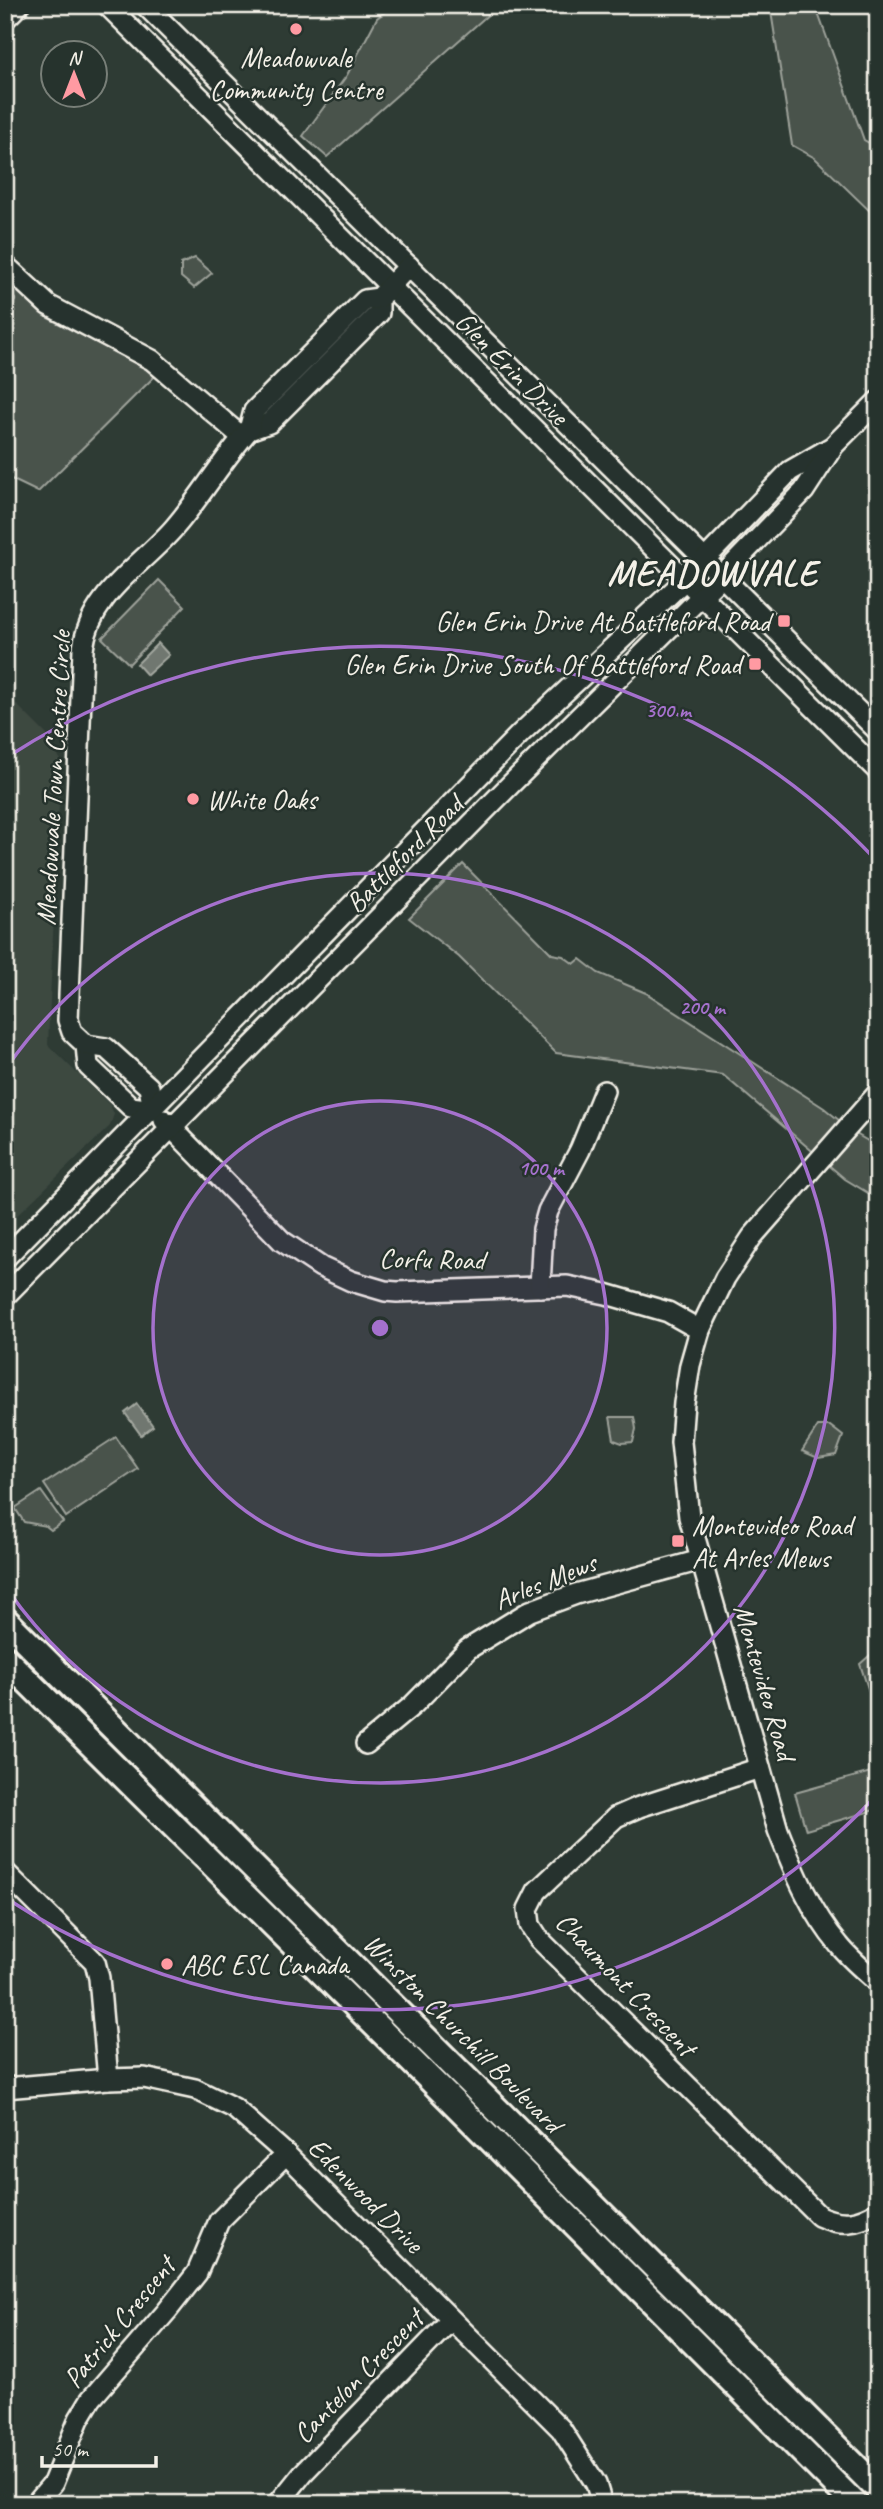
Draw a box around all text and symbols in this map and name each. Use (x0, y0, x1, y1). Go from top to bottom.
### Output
marker: Meadowvale Community Centre (288, 21, 304, 37)
north arrow (38, 38, 108, 108)
place label: Meadowvale Community Centre (209, 40, 384, 107)
text: N (68, 46, 83, 70)
street label: Glen Erin Drive (448, 304, 578, 434)
district label: MEADOWVALE (607, 551, 822, 596)
place label: Glen Erin Drive At Battleford Road (435, 604, 774, 639)
marker: Glen Erin Drive At Battleford Road (776, 613, 792, 629)
street label: Meadowvale Town Centre Circle (28, 628, 78, 926)
place label: Glen Erin Drive South Of Battleford Road (344, 647, 745, 682)
marker: Glen Erin Drive South Of Battleford Road (747, 656, 763, 672)
text: 300 m (645, 697, 693, 723)
place label: White Oaks (207, 782, 319, 817)
street label: Battleford Road (338, 785, 473, 920)
marker: White Oaks (185, 791, 201, 807)
text: 200 m (679, 994, 727, 1020)
text: 100 m (518, 1155, 566, 1181)
street label: Corfu Road (379, 1241, 489, 1277)
centre of rings (368, 1316, 392, 1340)
place label: Montevideo Road At Arles Mews (692, 1508, 856, 1575)
marker: Montevideo Road At Arles Mews (670, 1533, 686, 1549)
street label: Arles Mews (489, 1544, 604, 1617)
street label: Montevideo Road (726, 1600, 805, 1768)
street label: Chaumont Crescent (548, 1904, 706, 2066)
street label: Winston Churchill Boulevard (356, 1926, 573, 2143)
place label: ABC ESL Canada (181, 1947, 351, 1982)
marker: ABC ESL Canada (159, 1956, 175, 1972)
street label: Edenwood Drive (301, 2130, 433, 2262)
street label: Patrick Crescent (55, 2246, 185, 2395)
street label: Cantelon Crescent (285, 2299, 433, 2450)
scale bar (42, 2425, 156, 2469)
text: 50 m (52, 2436, 90, 2462)

